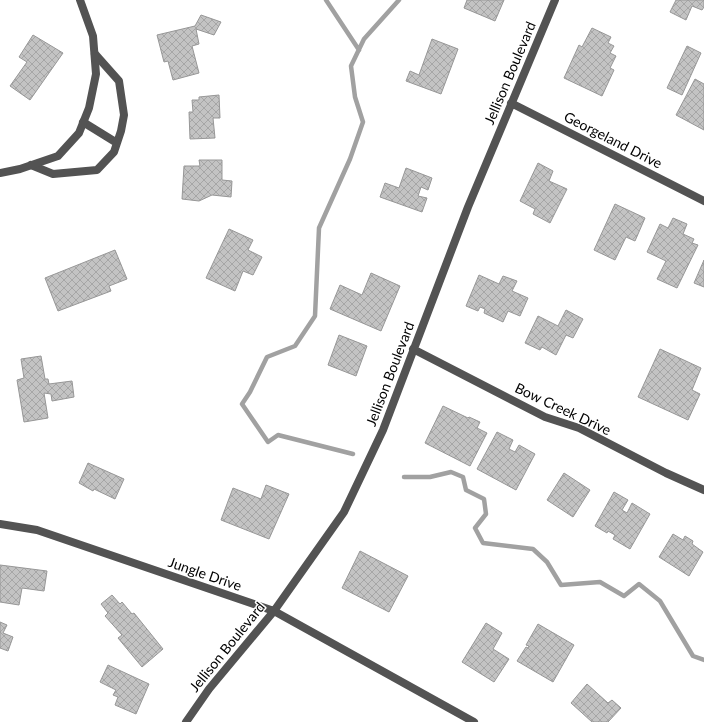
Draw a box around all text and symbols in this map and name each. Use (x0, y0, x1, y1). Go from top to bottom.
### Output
street label: Jellison Boulevard (480, 19, 539, 127)
street label: Georgeland Drive (561, 108, 665, 172)
street label: Jellison Boulevard (362, 319, 417, 428)
street label: Bow Creek Drive (512, 379, 614, 438)
street label: Jungle Drive (166, 553, 244, 594)
street label: Jellison Boulevard (185, 598, 268, 695)

